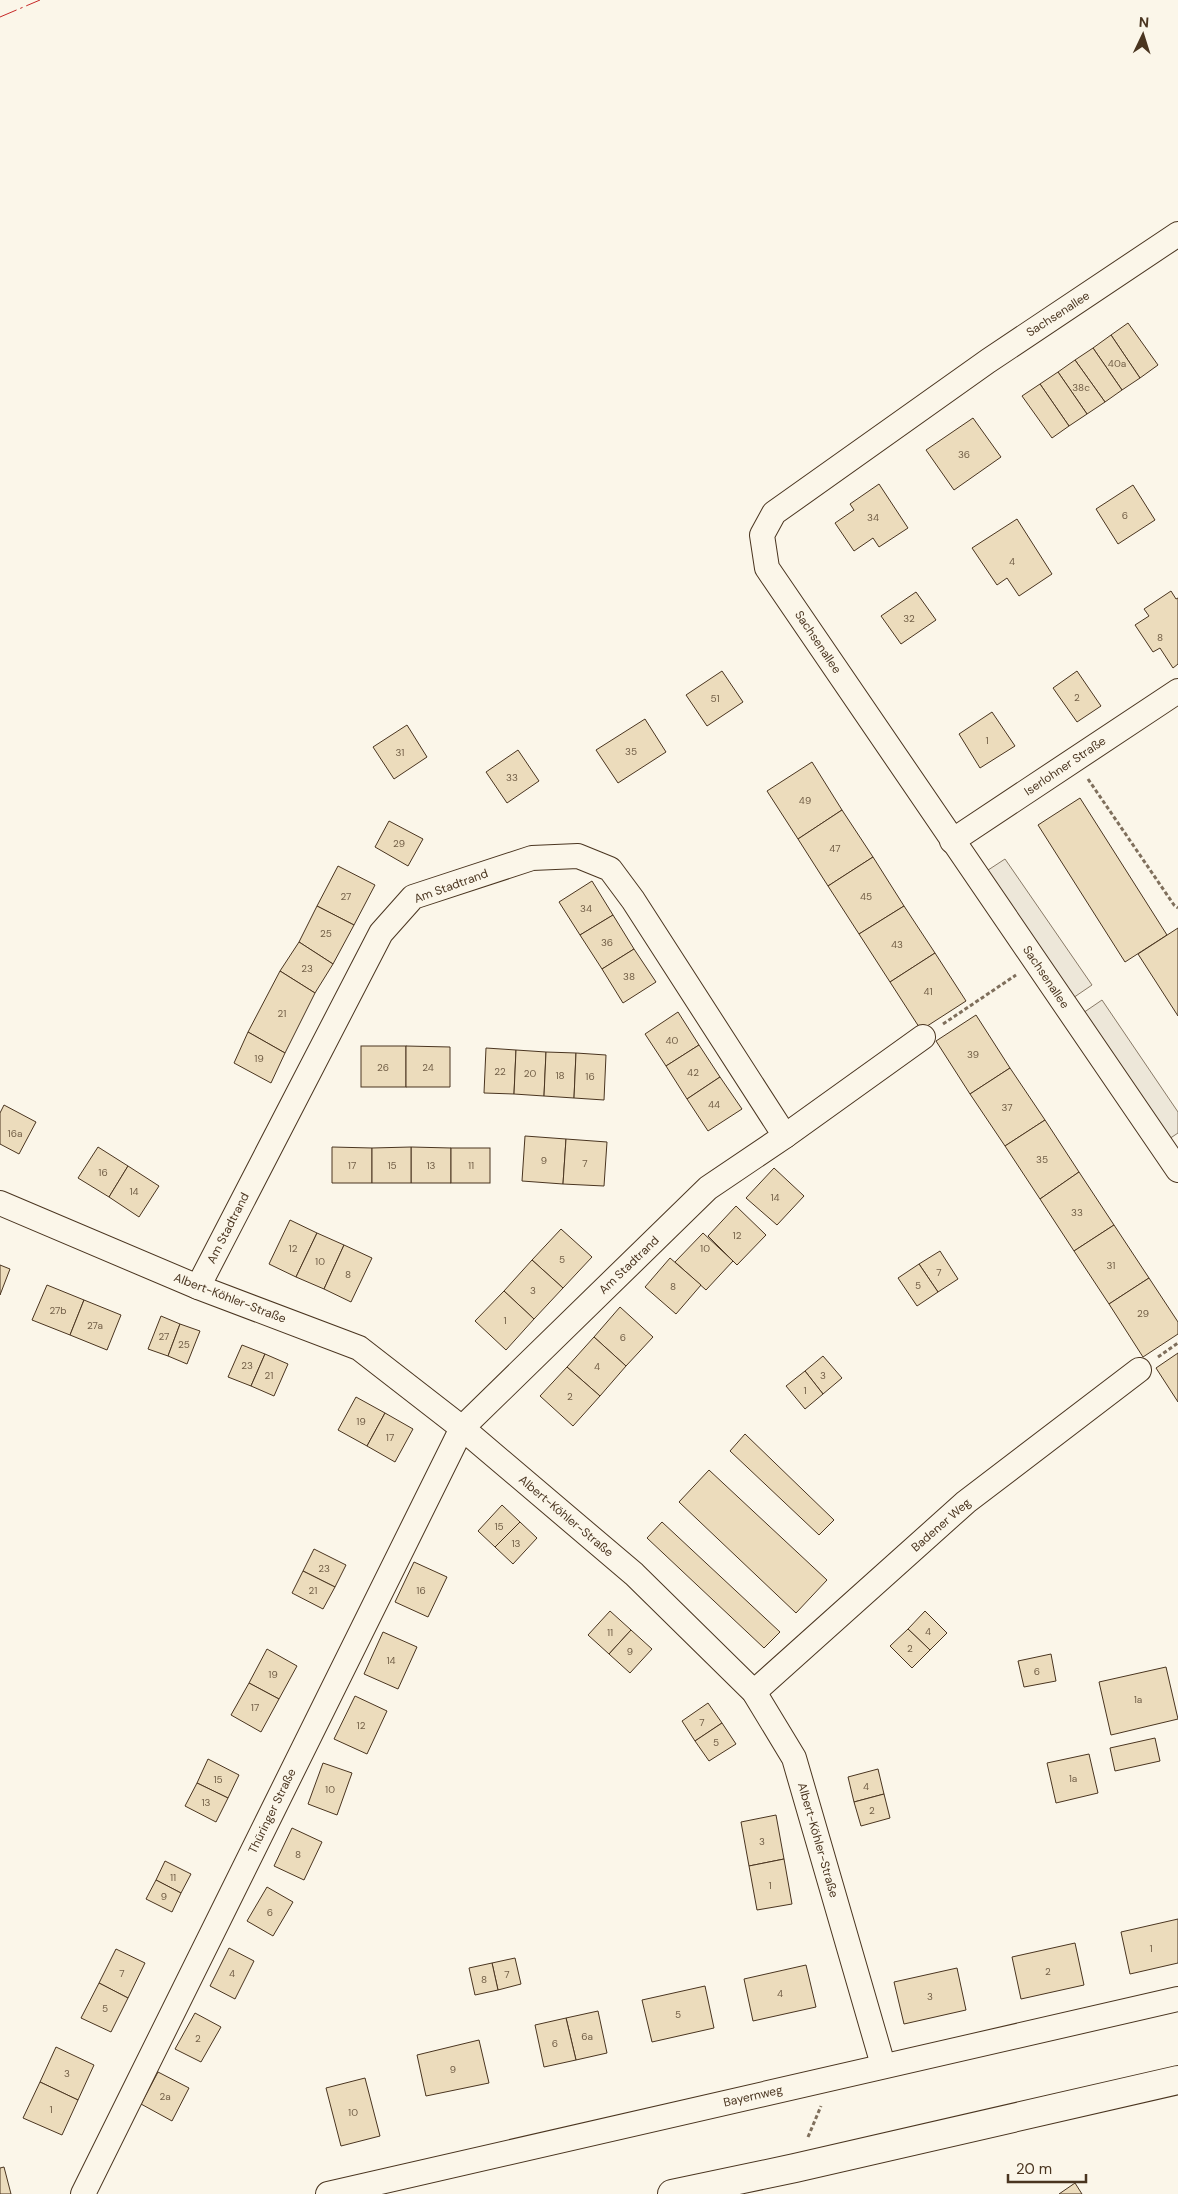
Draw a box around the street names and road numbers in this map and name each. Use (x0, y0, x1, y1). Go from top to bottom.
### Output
street label: Sachsenallee (1023, 287, 1093, 340)
street label: Sachsenallee (791, 607, 845, 677)
street label: Iserlohner Straße (1021, 733, 1109, 799)
street label: Am Stadtrand (412, 865, 490, 907)
street label: Sachsenallee (1019, 942, 1073, 1012)
street label: Am Stadtrand (203, 1190, 253, 1266)
street label: Am Stadtrand (596, 1232, 662, 1298)
street label: Albert-Köhler-Straße (172, 1269, 289, 1327)
street label: Albert-Köhler-Straße (515, 1472, 617, 1560)
street label: Badener Weg (908, 1495, 974, 1555)
street label: Thüringer Straße (244, 1766, 300, 1856)
street label: Albert-Köhler-Straße (794, 1781, 842, 1900)
street label: Bayernweg (722, 2081, 784, 2111)

